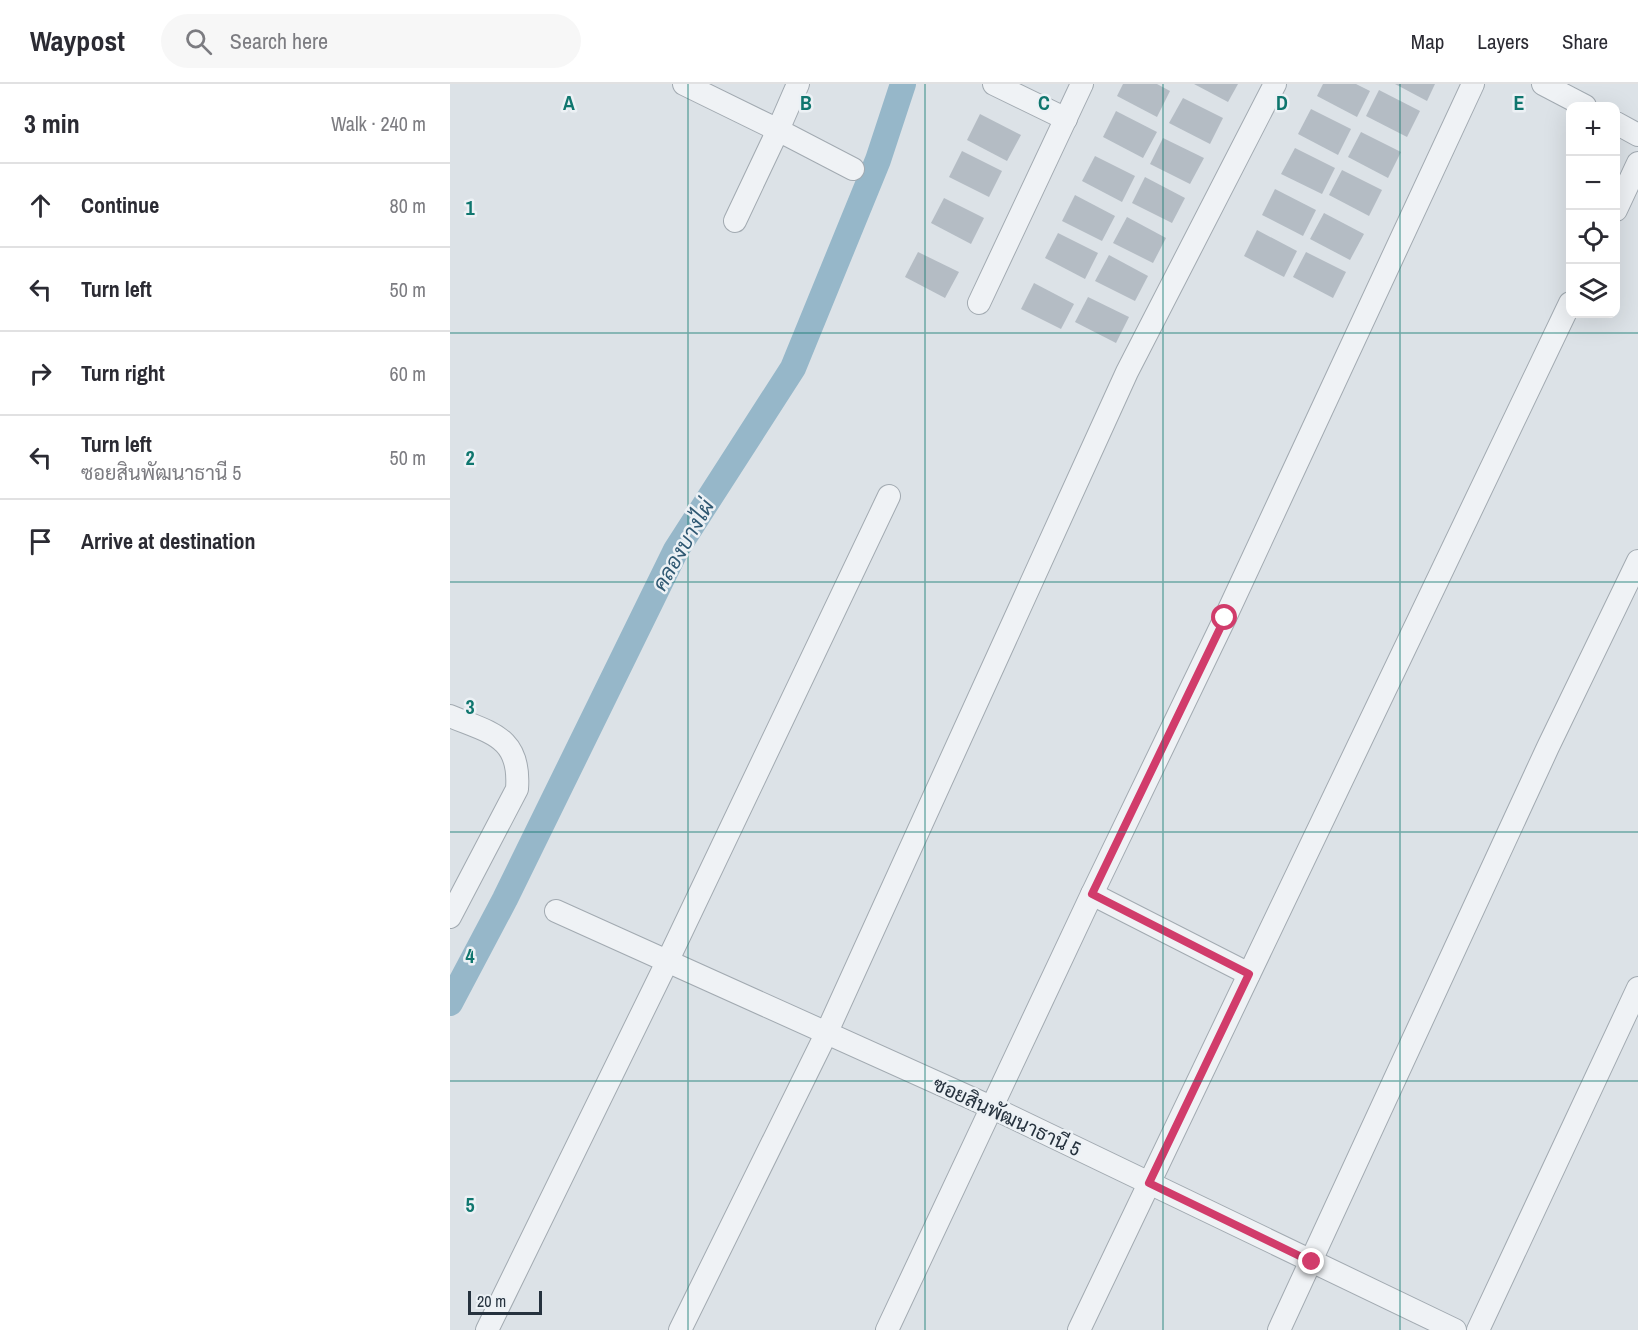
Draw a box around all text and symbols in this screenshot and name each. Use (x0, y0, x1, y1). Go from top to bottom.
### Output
search box (161, 14, 581, 68)
text: Waypost (30, 22, 125, 60)
icon: search (182, 25, 215, 58)
text: Search here (230, 26, 328, 56)
text: Map (1411, 27, 1444, 56)
text: Layers (1477, 27, 1529, 56)
text: Share (1562, 27, 1608, 56)
text: A (563, 89, 575, 116)
text: B (800, 89, 812, 116)
text: C (1038, 89, 1050, 116)
text: D (1276, 89, 1288, 116)
text: E (1514, 89, 1525, 116)
map controls (1566, 102, 1620, 318)
button: + (1566, 102, 1620, 156)
text: 3 min (24, 106, 80, 141)
text: Walk · 240 m (331, 110, 426, 137)
button: − (1566, 156, 1620, 210)
icon: ahead (24, 189, 57, 222)
text: Continue (81, 190, 159, 220)
text: 80 m (390, 192, 426, 219)
text: 1 (465, 194, 475, 221)
button: locate (1566, 210, 1620, 264)
button: layers (1566, 264, 1620, 318)
icon: left (24, 273, 57, 306)
text: Turn left (81, 274, 152, 304)
text: 50 m (390, 276, 426, 303)
icon: right (24, 357, 57, 390)
text: Turn right (81, 358, 165, 388)
text: 60 m (390, 360, 426, 387)
text: Turn left (81, 429, 152, 459)
icon: left (24, 441, 57, 474)
text: 50 m (390, 444, 426, 471)
text: 2 (465, 444, 475, 471)
text: ซอยสินพัฒนาธานี 5 (81, 459, 241, 486)
water label: คลองบางไผ่ (645, 493, 721, 596)
icon: arrive (24, 525, 57, 558)
text: Arrive at destination (81, 526, 255, 556)
route start (1211, 604, 1237, 630)
text: 3 (465, 693, 475, 720)
text: 4 (465, 942, 475, 969)
street label: ซอยสินพัฒนาธานี 5 (929, 1070, 1085, 1162)
text: 5 (465, 1191, 475, 1218)
route end (1298, 1248, 1324, 1274)
scale bar (468, 1288, 542, 1316)
text: 20 m (477, 1290, 506, 1312)

